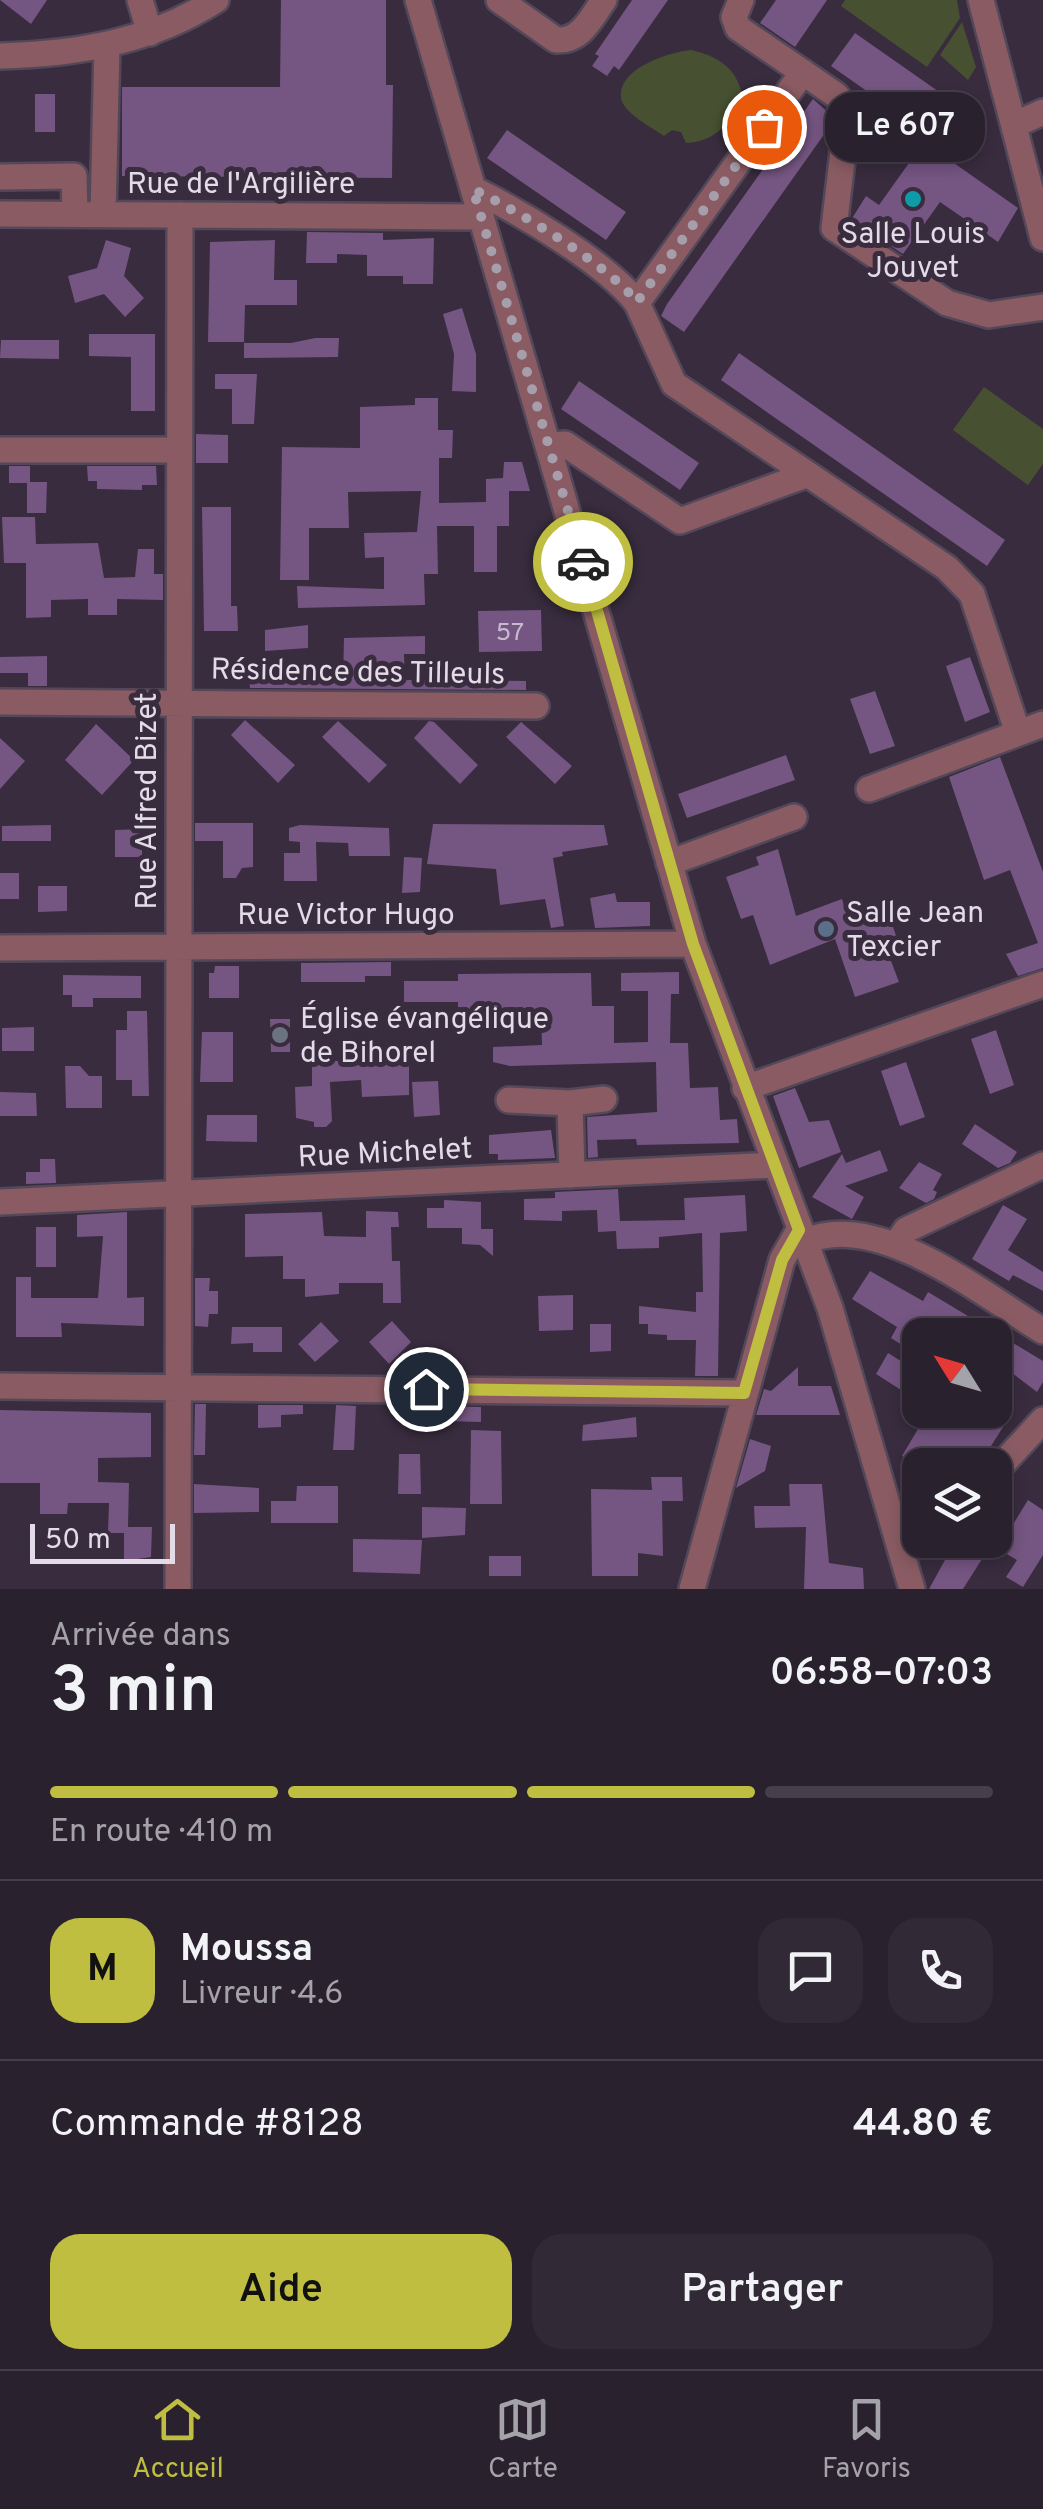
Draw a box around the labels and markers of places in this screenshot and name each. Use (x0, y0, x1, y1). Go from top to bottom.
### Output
pin (722, 85, 807, 170)
callout: Le 607 (824, 92, 984, 162)
marker: Salle Louis Jouvet (902, 188, 924, 210)
place label: Salle Louis Jouvet (841, 217, 985, 288)
place label: Salle Jean Texcier (846, 896, 984, 967)
marker: Salle Jean Texcier (815, 918, 837, 940)
place label: Église évangélique de Bihorel (300, 1000, 549, 1073)
marker: Église évangélique de Bihorel (269, 1024, 291, 1046)
pin (384, 1347, 469, 1432)

